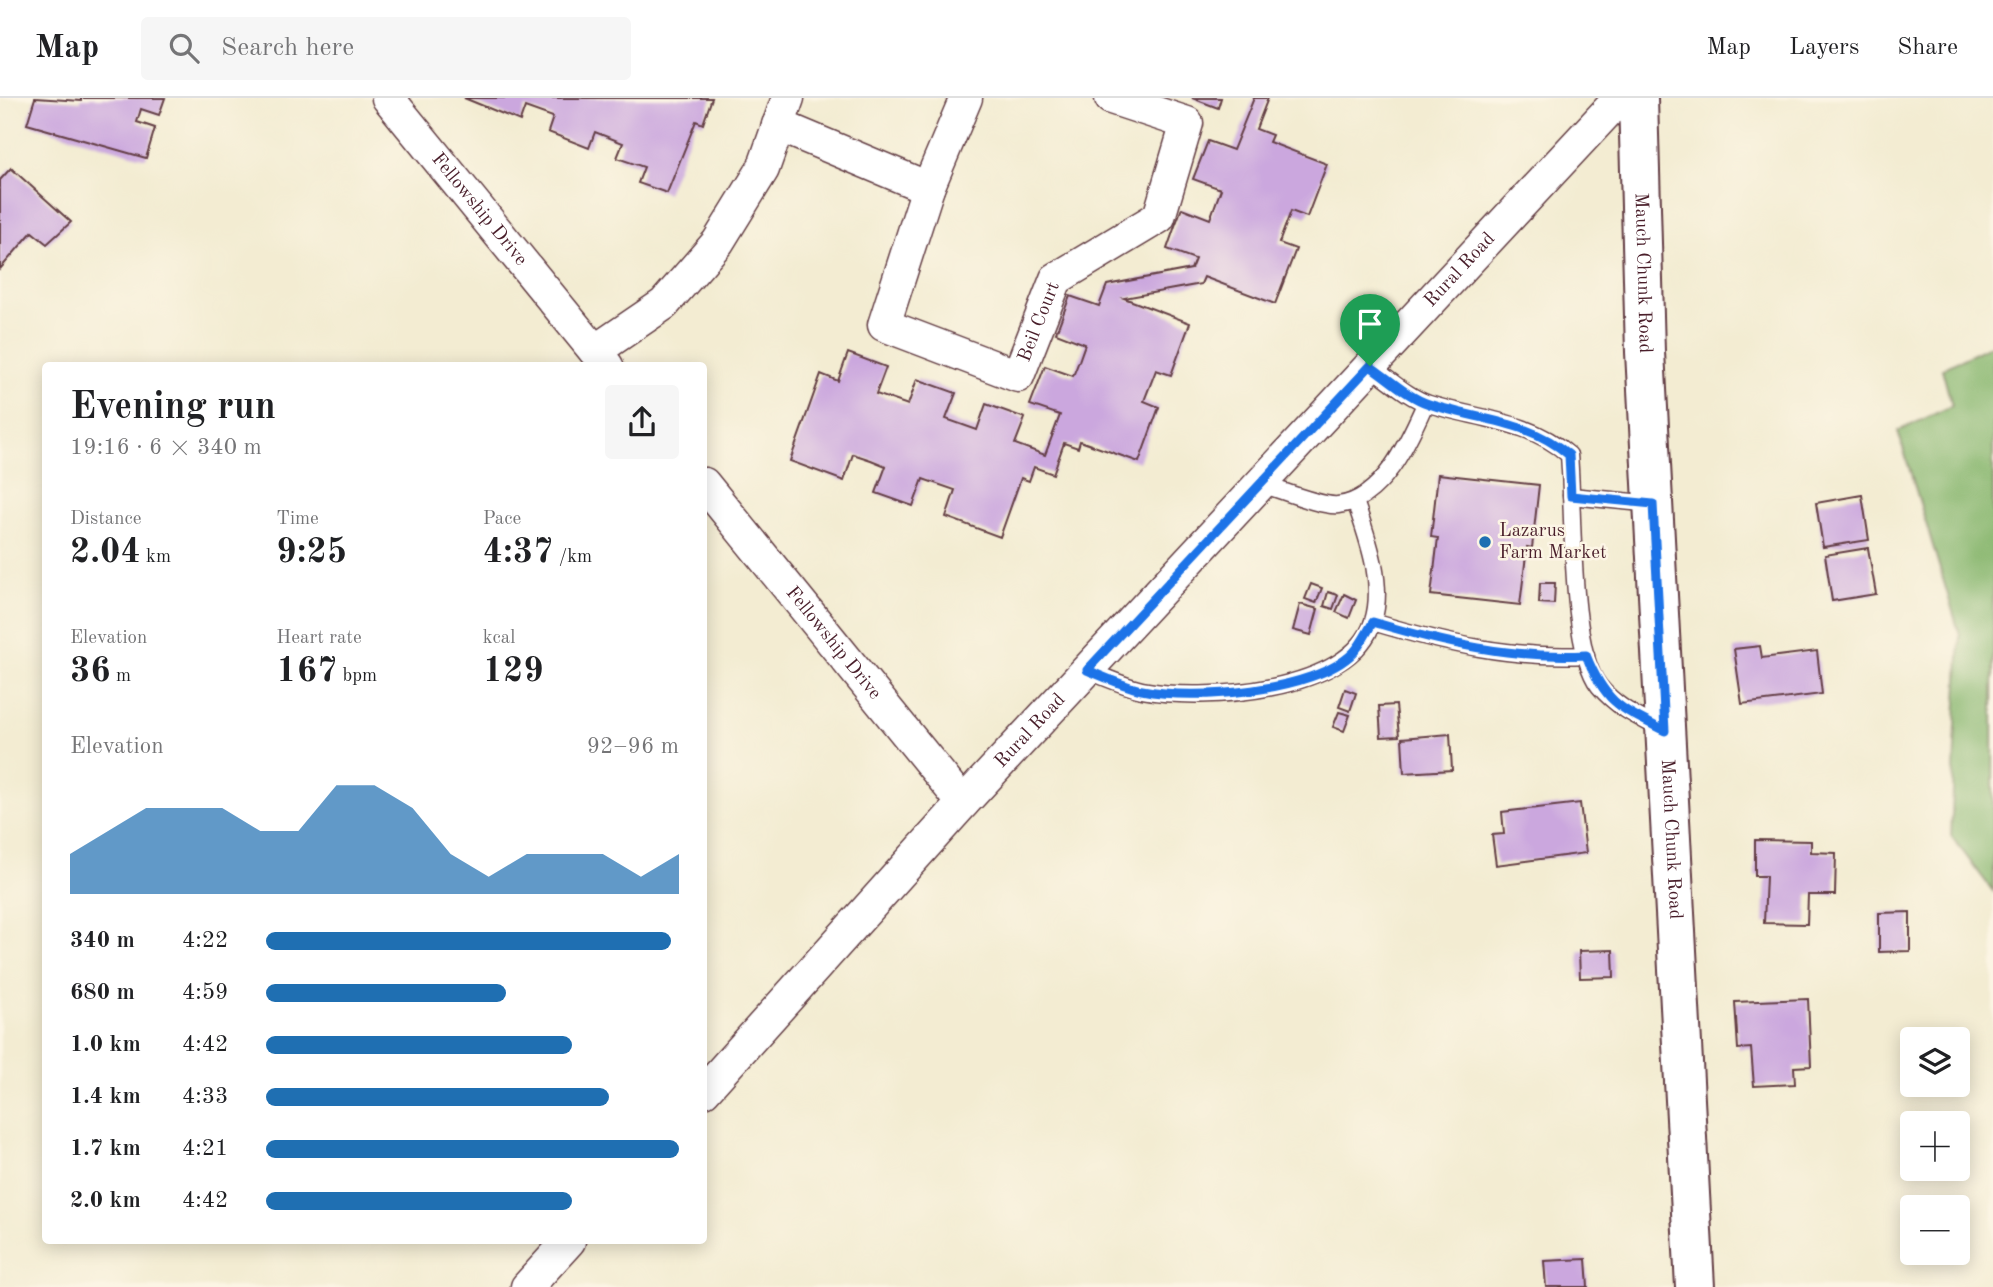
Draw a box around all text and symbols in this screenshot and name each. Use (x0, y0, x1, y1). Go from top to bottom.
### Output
search box (141, 17, 631, 80)
icon: search (165, 29, 203, 67)
text: Map (35, 32, 99, 65)
text: Search here (221, 35, 354, 61)
text: Map (1707, 36, 1751, 60)
text: Layers (1789, 36, 1859, 60)
text: Share (1897, 36, 1958, 60)
street label: Fellowship Drive (428, 150, 530, 269)
street label: Mauch Chunk Road (1631, 192, 1655, 354)
street label: Rural Road (1421, 229, 1499, 311)
street label: Beil Court (1015, 279, 1063, 365)
pin (1340, 294, 1400, 366)
icon: arrive (1351, 305, 1389, 343)
button: share (605, 385, 679, 459)
text: Evening run (70, 389, 276, 427)
text: 19:16 · 6 × 340 m (70, 436, 262, 459)
text: Distance (70, 510, 142, 529)
text: Time (276, 510, 319, 529)
text: Pace (483, 510, 521, 529)
place label: Lazarus Farm Market (1499, 522, 1607, 563)
marker: Lazarus Farm Market (1477, 534, 1493, 550)
text: 2.04 (70, 535, 141, 570)
text: 9:25 (276, 535, 347, 570)
text: 4:37 (483, 535, 553, 570)
text: km (141, 548, 171, 567)
text: /km (553, 548, 592, 567)
street label: Fellowship Drive (782, 583, 884, 703)
text: Elevation (70, 629, 147, 648)
text: Heart rate (276, 629, 362, 648)
text: kcal (483, 629, 515, 648)
text: 36 (70, 654, 111, 689)
text: 167 (276, 654, 337, 689)
text: 129 (483, 654, 544, 689)
text: m (111, 667, 131, 686)
text: bpm (337, 667, 377, 686)
street label: Rural Road (991, 690, 1069, 772)
text: Elevation (70, 735, 164, 758)
text: 92–96 m (587, 735, 679, 758)
street label: Mauch Chunk Road (1657, 759, 1685, 920)
text: 340 m (70, 929, 135, 952)
text: 4:22 (182, 929, 228, 952)
text: 680 m (70, 981, 135, 1004)
text: 4:59 (182, 981, 228, 1004)
map controls (1900, 1027, 1970, 1265)
button: layers (1900, 1027, 1970, 1097)
text: 1.0 km (70, 1033, 141, 1056)
text: 4:42 (182, 1033, 228, 1056)
text: 1.4 km (70, 1085, 141, 1108)
text: 4:33 (182, 1085, 228, 1108)
button: + (1900, 1111, 1970, 1181)
text: 1.7 km (70, 1137, 141, 1160)
text: 4:21 (182, 1137, 228, 1160)
text: 2.0 km (70, 1189, 141, 1212)
text: 4:42 (182, 1189, 228, 1212)
button: − (1900, 1195, 1970, 1265)

